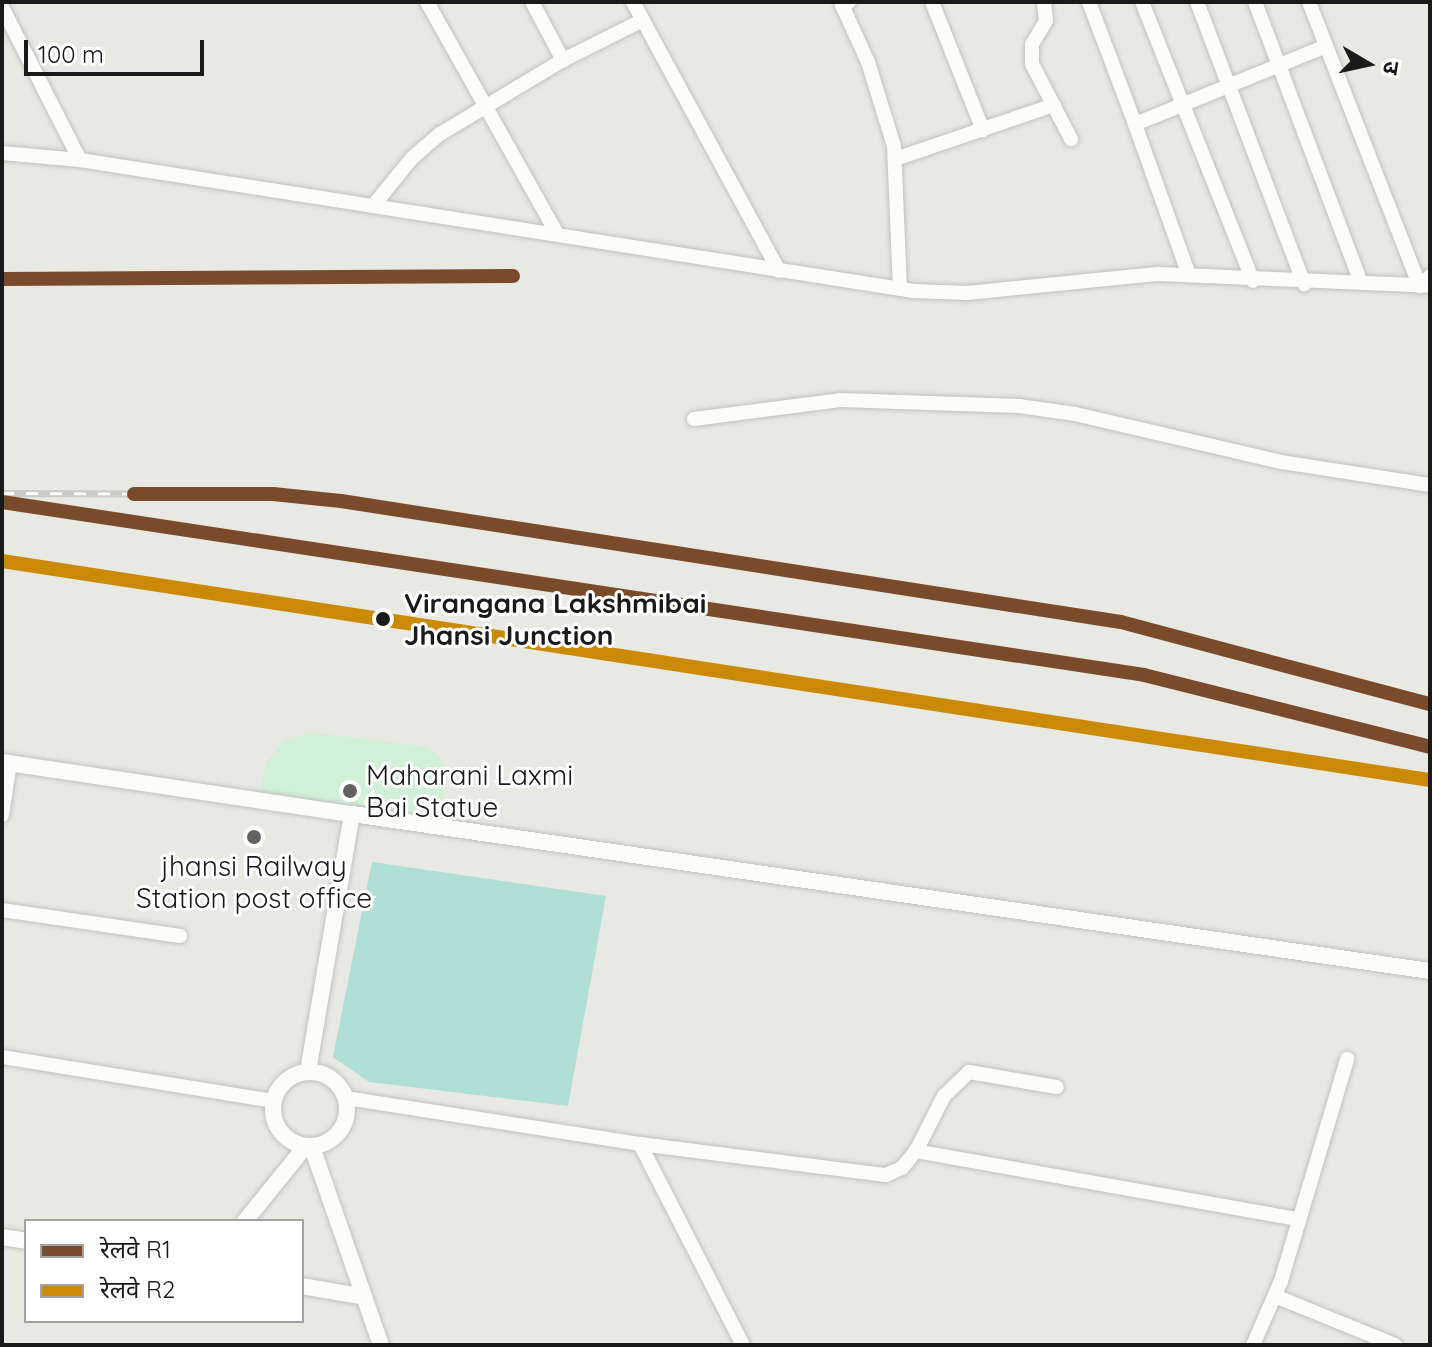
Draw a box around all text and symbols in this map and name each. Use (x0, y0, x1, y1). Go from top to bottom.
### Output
scale bar (28, 24, 208, 74)
north arrow (1328, 24, 1408, 104)
text: 100 m (38, 39, 104, 69)
text: उ (1377, 59, 1407, 76)
place label: Virangana Lakshmibai Jhansi Junction (404, 586, 706, 652)
marker: Virangana Lakshmibai Jhansi Junction (369, 605, 397, 633)
place label: Maharani Laxmi Bai Statue (366, 758, 573, 824)
marker: Maharani Laxmi Bai Statue (341, 782, 359, 800)
marker: jhansi Railway Station post office (245, 828, 263, 846)
place label: jhansi Railway Station post office (136, 849, 372, 915)
legend (24, 1219, 304, 1323)
text: रेलवे R1 (100, 1234, 171, 1264)
text: रेलवे R2 (100, 1274, 175, 1304)

